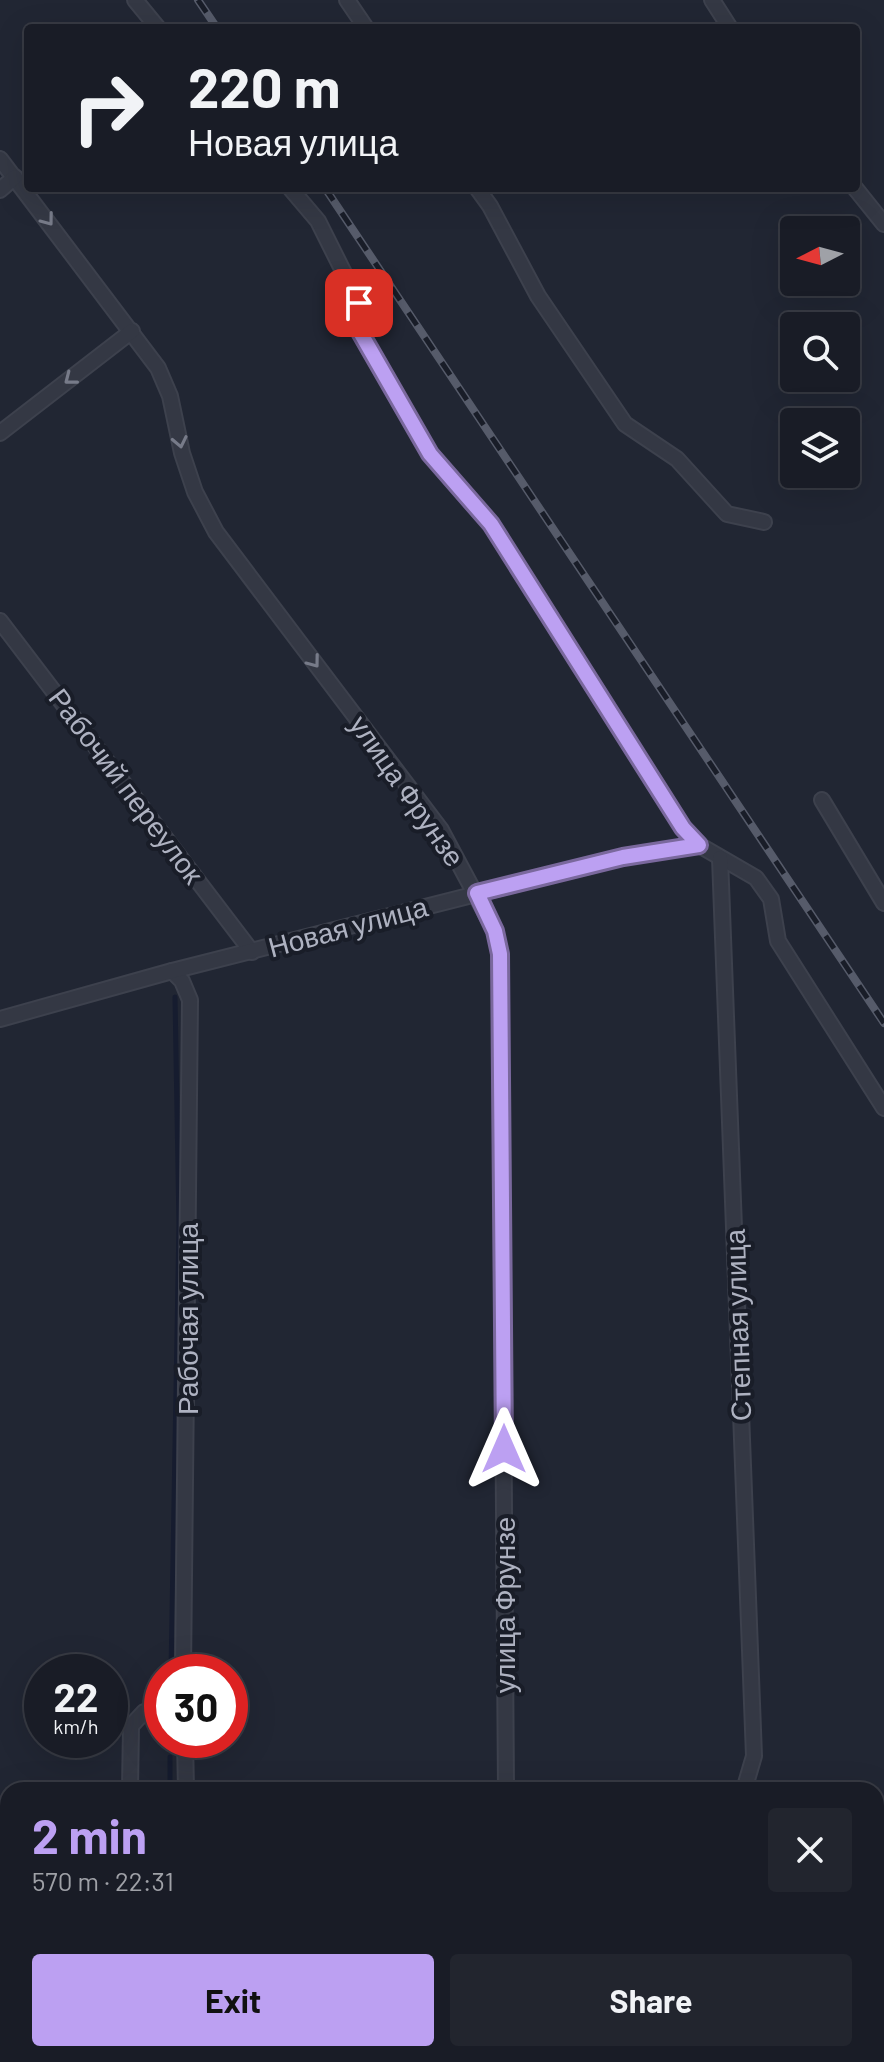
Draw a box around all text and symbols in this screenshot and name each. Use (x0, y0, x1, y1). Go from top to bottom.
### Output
text: 220 m (188, 52, 341, 119)
icon: right (56, 56, 160, 160)
text: Новая улица (188, 120, 398, 163)
one-way arrow (38, 211, 52, 226)
north arrow (780, 216, 860, 296)
map controls (780, 216, 860, 488)
pin (325, 269, 393, 337)
icon: arrive (337, 281, 381, 325)
button: search (780, 312, 860, 392)
one-way arrow (64, 369, 79, 383)
button: layers (780, 408, 860, 488)
one-way arrow (171, 435, 188, 449)
one-way arrow (304, 653, 319, 668)
street label: Рабочий переулок (42, 681, 212, 890)
street label: улица Фрунзе (343, 708, 472, 873)
street label: Новая улица (264, 888, 432, 964)
street label: Рабочая улица (170, 1222, 204, 1415)
street label: Степная улица (717, 1228, 757, 1422)
position arrow (462, 1407, 546, 1491)
street label: улица Фрунзе (487, 1517, 521, 1693)
speed limit sign: 30 (144, 1654, 248, 1758)
text: 22 (54, 1672, 98, 1720)
text: km/h (53, 1714, 99, 1738)
text: 2 min (32, 1806, 147, 1864)
button: close (768, 1808, 852, 1892)
text: 570 m · 22:31 (32, 1865, 174, 1896)
button: Exit (32, 1954, 434, 2046)
button: Share (450, 1954, 852, 2046)

